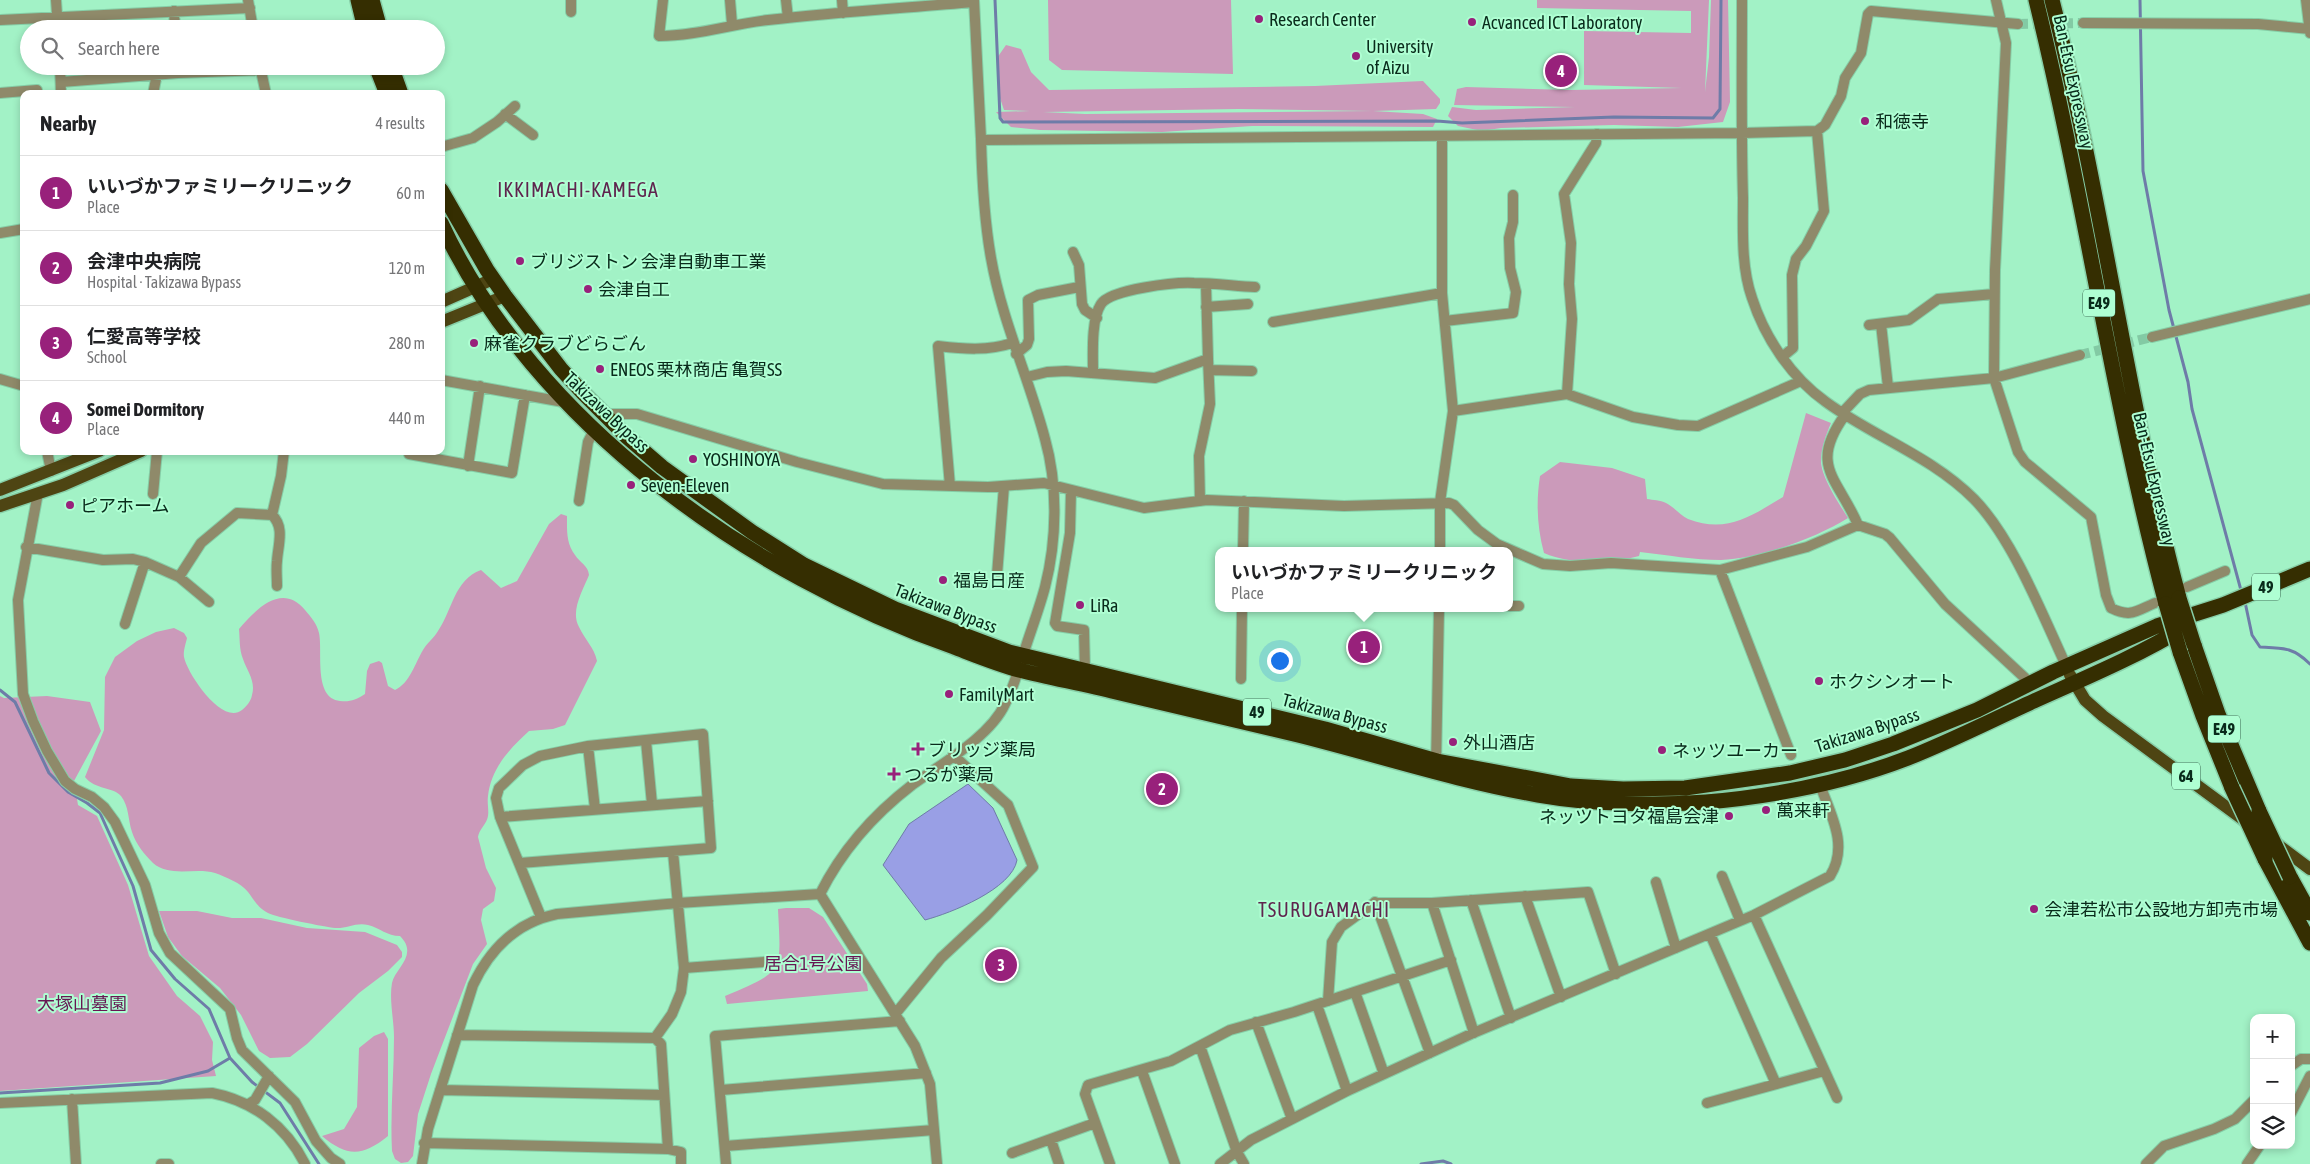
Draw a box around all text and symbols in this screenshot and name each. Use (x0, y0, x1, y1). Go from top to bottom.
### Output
place label: Research Center (1269, 9, 1376, 30)
place label: Acvanced ICT Laboratory (1482, 12, 1642, 33)
marker: Research Center (1253, 13, 1265, 25)
street label: Ban-Etsu Expressway (2050, 13, 2098, 151)
marker: Acvanced ICT Laboratory (1466, 16, 1478, 28)
search box (20, 20, 445, 75)
icon: search (38, 34, 66, 62)
place label: University of Aizu (1366, 36, 1433, 78)
text: Search here (78, 37, 160, 59)
marker: University of Aizu (1350, 50, 1362, 62)
pin: 4 (1545, 52, 1577, 90)
text: Nearby (40, 111, 96, 135)
place label: 和徳寺 (1875, 111, 1929, 132)
text: 4 results (375, 114, 425, 132)
marker: 和徳寺 (1859, 115, 1871, 127)
text: いいづかファミリークリニック (87, 175, 353, 197)
district label: IKKIMACHI-KAMEGA (497, 178, 659, 201)
text: 1 (52, 184, 60, 202)
text: 60 m (396, 184, 425, 202)
text: Place (87, 198, 120, 216)
text: 会津中央病院 (87, 250, 201, 272)
place label: ブリジストン 会津自動車工業 (530, 251, 766, 272)
marker: ブリジストン 会津自動車工業 (514, 255, 526, 267)
text: 2 (52, 259, 60, 277)
text: 120 m (389, 259, 425, 277)
text: Hospital · Takizawa Bypass (87, 273, 241, 291)
place label: 会津自工 (598, 279, 670, 300)
marker: 会津自工 (582, 283, 594, 295)
road number: E49 (2083, 290, 2115, 316)
text: 仁愛高等学校 (87, 325, 201, 347)
place label: 麻雀クラブどらごん (484, 333, 646, 354)
text: 3 (52, 334, 60, 352)
text: 280 m (389, 334, 425, 352)
marker: 麻雀クラブどらごん (468, 337, 480, 349)
text: School (87, 348, 127, 366)
place label: ENEOS 栗林商店 亀賀SS (610, 359, 783, 380)
marker: ENEOS 栗林商店 亀賀SS (594, 363, 606, 375)
street label: Takizawa Bypass (560, 367, 654, 457)
text: Somei Dormitory (87, 398, 204, 420)
text: 4 (52, 409, 60, 427)
text: 440 m (389, 409, 425, 427)
street label: Ban-Etsu Expressway (2129, 410, 2181, 548)
text: Place (87, 420, 120, 438)
place label: YOSHINOYA (703, 449, 780, 470)
marker: YOSHINOYA (687, 453, 699, 465)
place label: Seven-Eleven (641, 475, 730, 496)
marker: Seven-Eleven (625, 479, 637, 491)
place label: ピアホーム (80, 495, 169, 516)
marker: ピアホーム (64, 499, 76, 511)
popup (1215, 547, 1513, 612)
text: いいづかファミリークリニック (1231, 561, 1497, 583)
place label: 福島日産 (953, 570, 1025, 591)
marker: 福島日産 (937, 574, 949, 586)
road number: 49 (2252, 574, 2280, 600)
street label: Takizawa Bypass (892, 579, 1000, 637)
text: Place (1231, 584, 1264, 602)
place label: LiRa (1090, 595, 1118, 616)
marker: LiRa (1074, 599, 1086, 611)
pin: 1 (1348, 628, 1380, 666)
your location (1267, 648, 1293, 674)
place label: ホクシンオート (1829, 671, 1955, 692)
marker: ホクシンオート (1813, 675, 1825, 687)
place label: FamilyMart (959, 684, 1034, 705)
marker: FamilyMart (943, 688, 955, 700)
street label: Takizawa Bypass (1280, 689, 1390, 737)
road number: 49 (1243, 699, 1271, 726)
street label: Takizawa Bypass (1812, 703, 1922, 757)
road number: E49 (2208, 716, 2240, 742)
place label: 外山酒店 (1463, 732, 1535, 753)
marker: 外山酒店 (1447, 736, 1459, 748)
place label: ブリッジ薬局 (928, 739, 1036, 760)
place label: ネッツユーカー (1672, 740, 1798, 761)
marker: ブリッジ薬局 (912, 743, 924, 755)
marker: ネッツユーカー (1656, 744, 1668, 756)
road number: 64 (2172, 762, 2200, 789)
place label: つるが薬局 (904, 764, 994, 785)
marker: つるが薬局 (888, 768, 900, 780)
pin: 2 (1146, 770, 1178, 808)
place label: 萬来軒 (1776, 800, 1830, 821)
marker: 萬来軒 (1760, 804, 1772, 816)
place label: ネッツトヨタ福島会津 (1539, 806, 1719, 827)
marker: ネッツトヨタ福島会津 (1723, 810, 1735, 822)
district label: TSURUGAMACHI (1258, 898, 1390, 921)
place label: 会津若松市公設地方卸売市場 (2044, 899, 2278, 920)
marker: 会津若松市公設地方卸売市場 (2028, 903, 2040, 915)
pin: 3 (985, 946, 1017, 984)
park label: 居合1号公園 (764, 953, 862, 974)
park label: 大塚山墓園 (37, 993, 127, 1014)
map controls (2250, 1014, 2295, 1149)
button: + (2250, 1014, 2295, 1059)
button: − (2250, 1059, 2295, 1104)
button: layers (2250, 1104, 2295, 1149)

